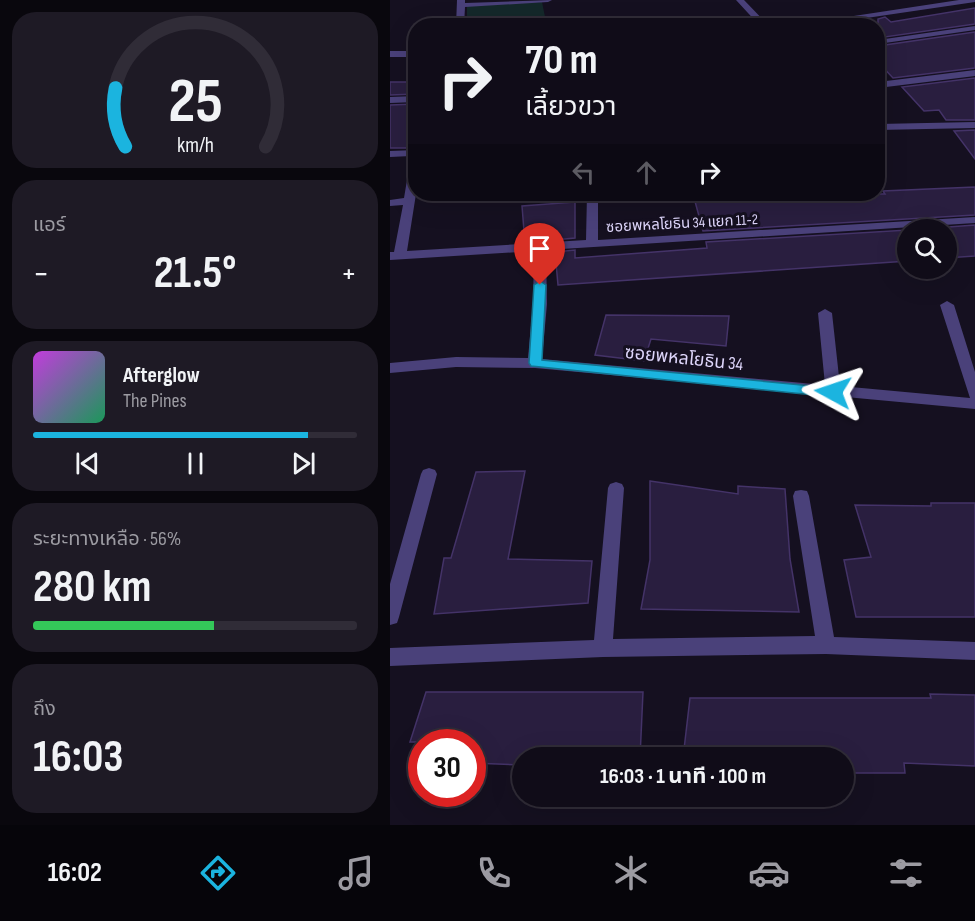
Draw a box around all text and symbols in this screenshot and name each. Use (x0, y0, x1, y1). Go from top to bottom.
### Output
text: 70 m (525, 35, 598, 86)
icon: right (426, 42, 504, 120)
text: 25 (168, 65, 222, 140)
text: เลี้ยวขวา (525, 91, 616, 123)
text: km/h (176, 133, 214, 158)
icon: left (567, 156, 600, 189)
icon: ahead (630, 156, 663, 189)
icon: right (693, 156, 726, 189)
street label: ซอยพหลโยธิน 34 แยก 11-2 (606, 210, 758, 237)
text: แอร์ (33, 213, 65, 237)
map controls (897, 219, 957, 279)
button: search (897, 219, 957, 279)
pin (514, 223, 565, 285)
icon: arrive (523, 232, 556, 265)
text: 21.5° (154, 246, 236, 301)
text: − (33, 254, 49, 294)
text: + (341, 254, 357, 294)
street label: ซอยพหลโยธิน 34 (624, 342, 745, 375)
position arrow (801, 360, 865, 424)
text: Afterglow (123, 362, 200, 389)
text: The Pines (123, 389, 187, 413)
icon: previous (71, 447, 104, 480)
icon: pause (179, 447, 212, 480)
icon: next (287, 447, 320, 480)
text: ระยะทางเหลือ · 56% (33, 527, 181, 551)
text: 280 km (33, 560, 151, 615)
text: ถึง (33, 697, 56, 721)
speed limit sign: 30 (408, 729, 486, 807)
text: 16:03 (33, 730, 124, 785)
text: 16:03 · 1 นาที · 100 m (600, 763, 766, 790)
icon: directions (197, 852, 239, 894)
icon: music (335, 852, 377, 894)
icon: phone (473, 852, 515, 894)
icon: climate (610, 852, 652, 894)
icon: car (748, 852, 790, 894)
icon: filters (885, 852, 927, 894)
text: 16:02 (48, 857, 102, 889)

